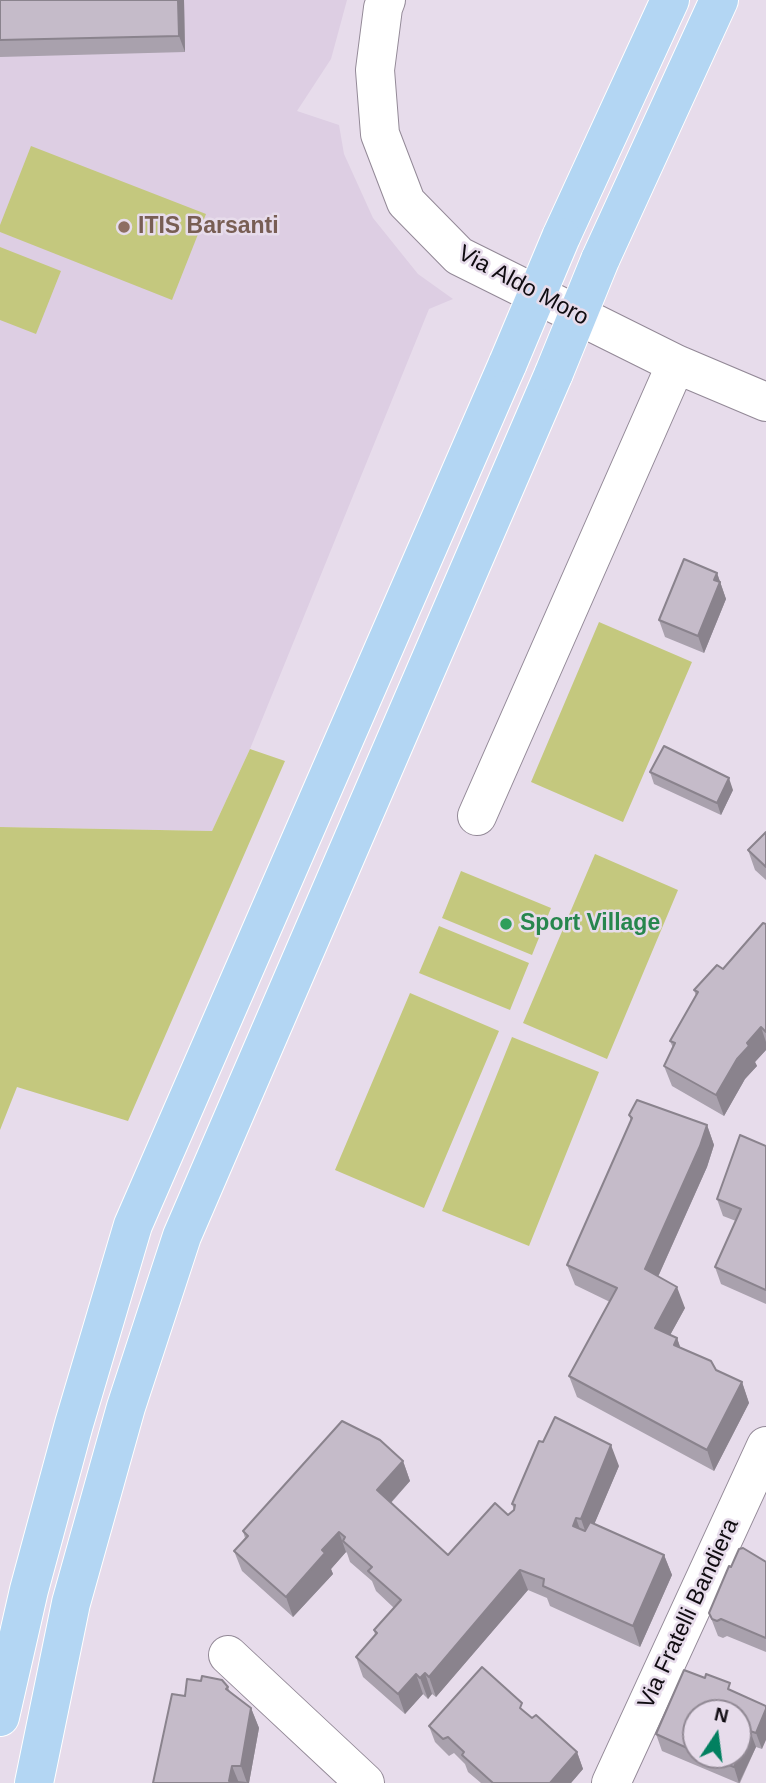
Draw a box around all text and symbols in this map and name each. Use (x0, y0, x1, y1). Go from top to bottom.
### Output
place label: ITIS Barsanti (138, 213, 279, 241)
marker: ITIS Barsanti (116, 219, 132, 235)
street label: Via Aldo Moro (453, 240, 593, 332)
place label: Sport Village (520, 910, 660, 938)
marker: Sport Village (498, 916, 514, 932)
street label: Via Fratelli Bandiera (633, 1515, 745, 1713)
north arrow (682, 1699, 752, 1769)
text: N (712, 1703, 730, 1727)

